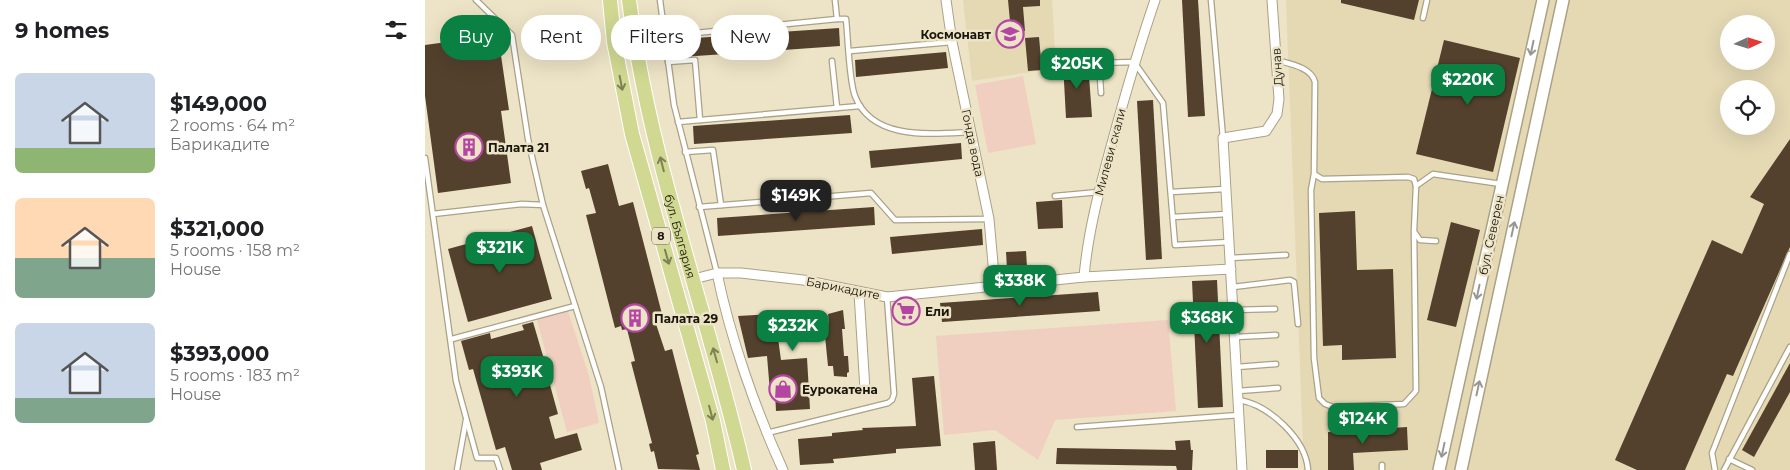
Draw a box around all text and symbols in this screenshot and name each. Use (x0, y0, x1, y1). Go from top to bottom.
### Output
chip: Buy (440, 15, 511, 60)
chip: Rent (521, 15, 601, 60)
chip: Filters (611, 15, 701, 60)
chip: New (711, 15, 789, 60)
north arrow (1720, 15, 1775, 70)
map controls (1720, 15, 1775, 135)
icon: filters (382, 16, 410, 44)
text: 9 homes (15, 18, 109, 43)
school or university icon: Космонавт (995, 19, 1025, 49)
place label: Космонавт (920, 27, 992, 42)
one-way arrow (1527, 39, 1536, 55)
street label: Дунав (1268, 47, 1286, 87)
pin: $205K (1042, 48, 1112, 90)
text: $205K (1051, 54, 1103, 73)
pin: $220K (1433, 64, 1503, 106)
text: $220K (1442, 70, 1494, 89)
one-way arrow (617, 75, 626, 91)
button: locate (1720, 80, 1775, 135)
text: $149,000 (170, 91, 267, 116)
icon: home (55, 93, 115, 153)
street label: Милеви скали (1091, 107, 1129, 197)
street label: Гонда вода (959, 108, 987, 178)
text: 2 rooms · 64 m² (170, 116, 295, 135)
building icon: Палата 21 (454, 132, 484, 162)
text: Барикадите (170, 135, 270, 154)
place label: Палата 21 (488, 140, 549, 155)
one-way arrow (657, 157, 666, 173)
pin: $149K (761, 180, 831, 222)
text: $149K (771, 186, 821, 205)
street label: бул. България (662, 192, 700, 280)
street label: бул. Северен (1475, 194, 1507, 276)
text: $321,000 (170, 216, 264, 241)
icon: home (55, 218, 115, 278)
one-way arrow (1509, 222, 1518, 238)
road number: 8 (652, 228, 670, 245)
pin: $321K (465, 232, 535, 274)
text: $321K (476, 238, 524, 257)
text: 5 rooms · 158 m² (170, 241, 300, 260)
one-way arrow (662, 248, 672, 264)
text: House (170, 260, 221, 279)
pin: $338K (985, 264, 1055, 307)
text: $338K (994, 271, 1046, 290)
street label: Барикадите (805, 273, 881, 303)
one-way arrow (1473, 283, 1482, 299)
supermarket icon: Ели (891, 296, 921, 326)
pin: $368K (1172, 302, 1242, 344)
building icon: Палата 29 (620, 303, 650, 333)
place label: Ели (925, 304, 950, 319)
text: $368K (1181, 308, 1233, 327)
pin: $232K (758, 310, 828, 352)
place label: Палата 29 (654, 311, 718, 326)
text: $232K (768, 316, 818, 335)
text: $393,000 (170, 341, 269, 366)
icon: home (55, 343, 115, 403)
one-way arrow (710, 347, 720, 363)
pin: $393K (482, 356, 552, 398)
text: $393K (492, 362, 542, 381)
text: 5 rooms · 183 m² (170, 366, 300, 385)
shop icon: Еурокатена (768, 374, 798, 404)
one-way arrow (1474, 381, 1484, 397)
place label: Еурокатена (802, 382, 878, 397)
text: House (170, 385, 221, 404)
pin: $124K (1328, 402, 1398, 445)
one-way arrow (706, 405, 716, 421)
text: $124K (1339, 409, 1387, 428)
one-way arrow (1438, 442, 1447, 458)

